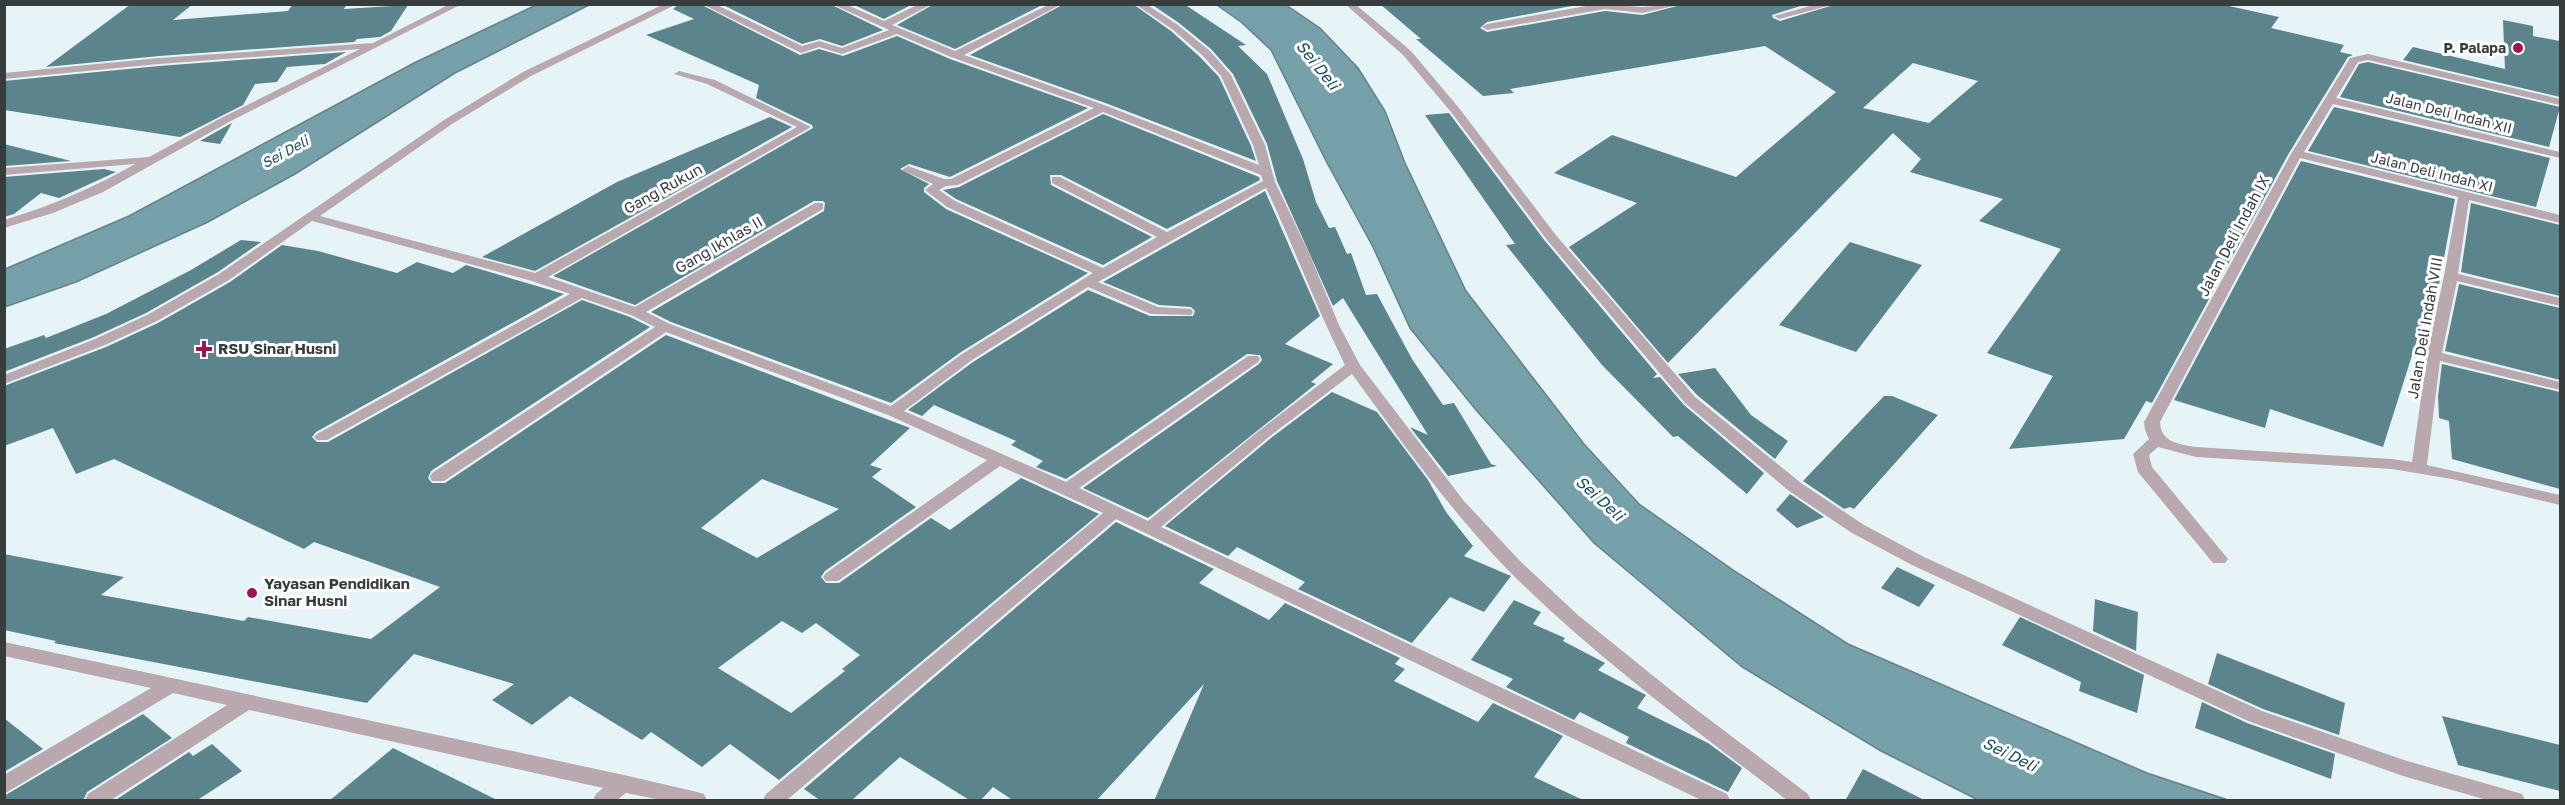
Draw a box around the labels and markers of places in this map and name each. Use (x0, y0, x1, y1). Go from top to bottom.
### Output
place label: P. Palapa (2443, 39, 2506, 56)
marker: P. Palapa (2511, 41, 2525, 55)
place label: RSU Sinar Husni (218, 339, 336, 357)
marker: RSU Sinar Husni (195, 340, 213, 358)
place label: Yayasan Pendidikan Sinar Husni (264, 574, 410, 609)
marker: Yayasan Pendidikan Sinar Husni (245, 586, 259, 600)

